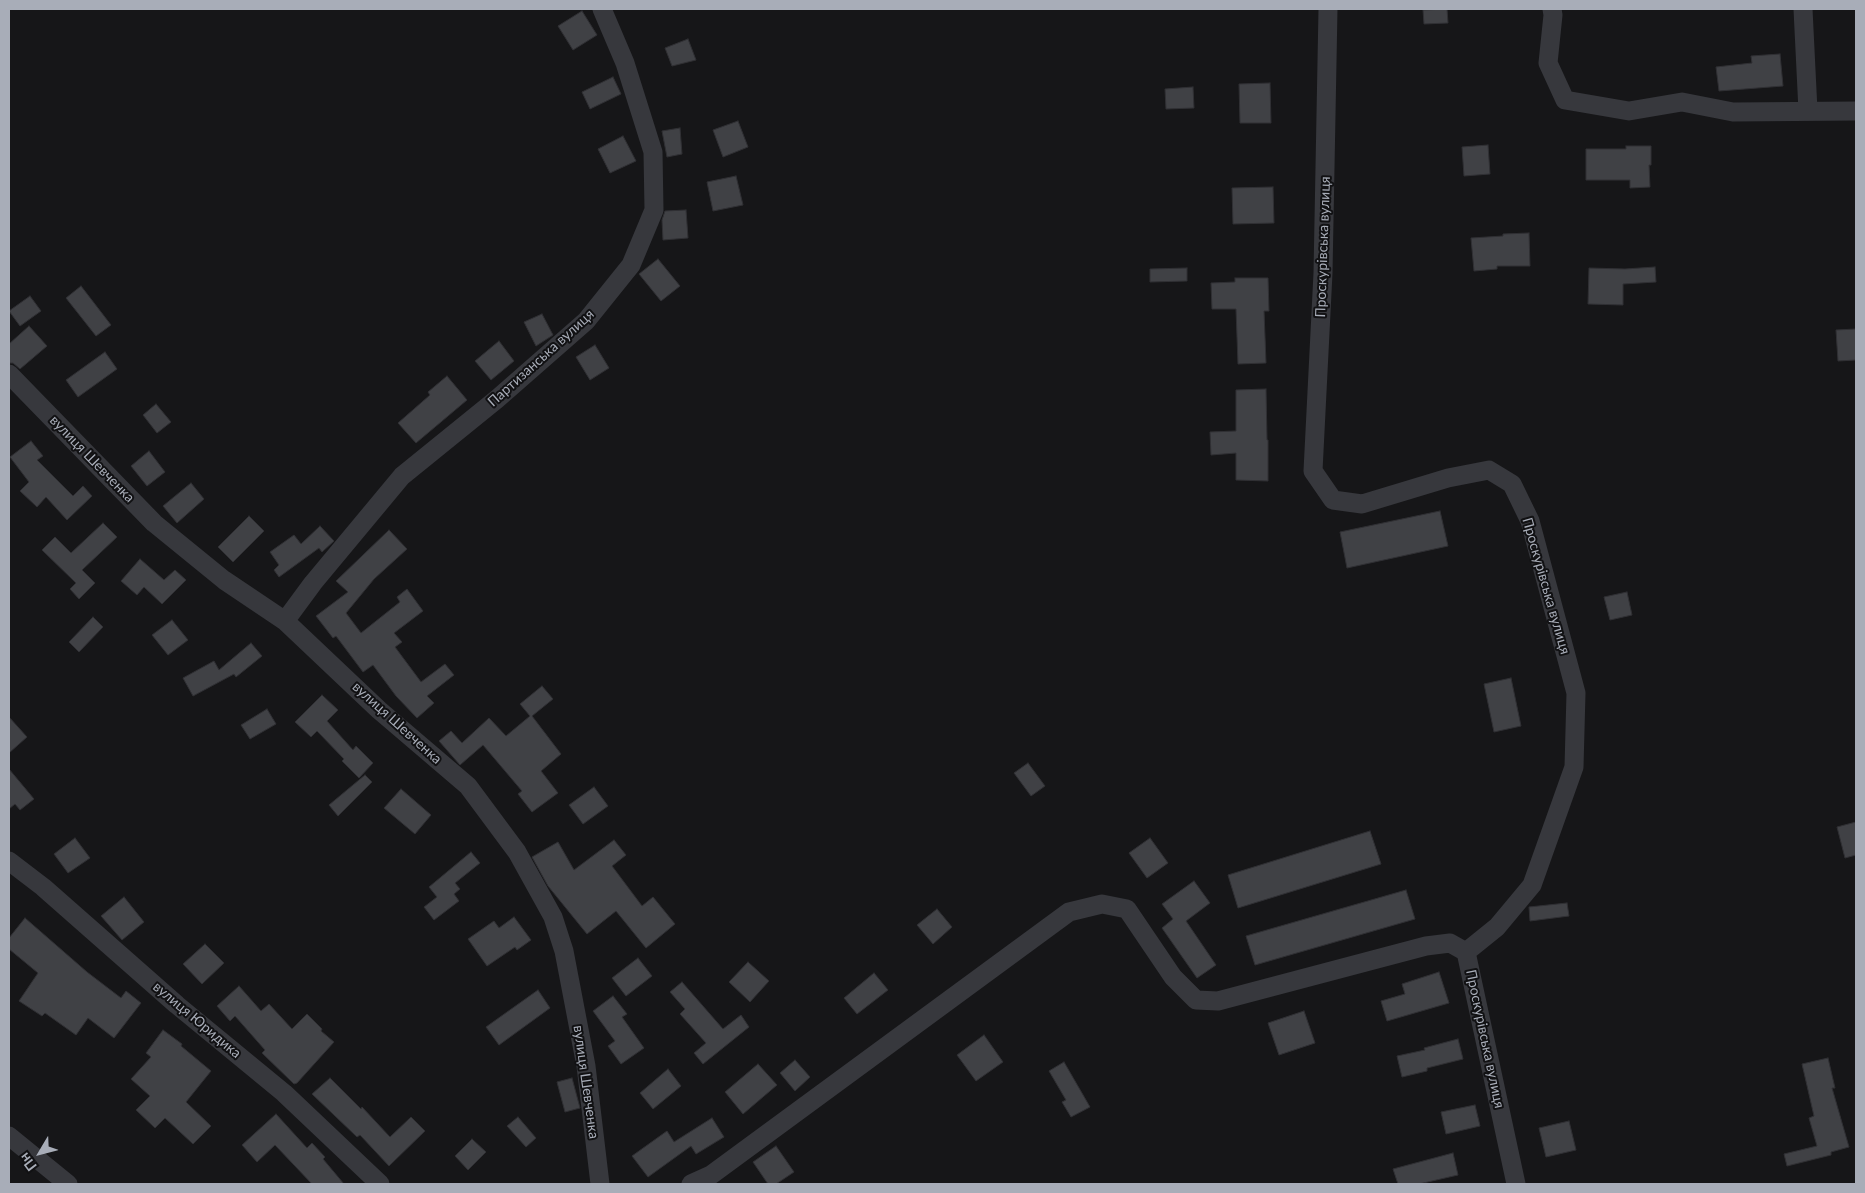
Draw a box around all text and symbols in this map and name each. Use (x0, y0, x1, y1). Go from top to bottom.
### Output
street label: Проскурівська вулиця (1312, 176, 1334, 318)
street label: Партизанська вулиця (484, 306, 598, 410)
street label: вулиця Шевченка (46, 412, 138, 506)
street label: Проскурівська вулиця (1518, 516, 1574, 656)
street label: вулиця Шевченка (349, 678, 445, 768)
street label: Проскурівська вулиця (1462, 968, 1508, 1110)
street label: вулиця Юридика (150, 978, 244, 1062)
street label: вулиця Шевченка (570, 1024, 602, 1140)
north arrow (15, 1128, 65, 1178)
text: Пн (15, 1150, 40, 1175)

